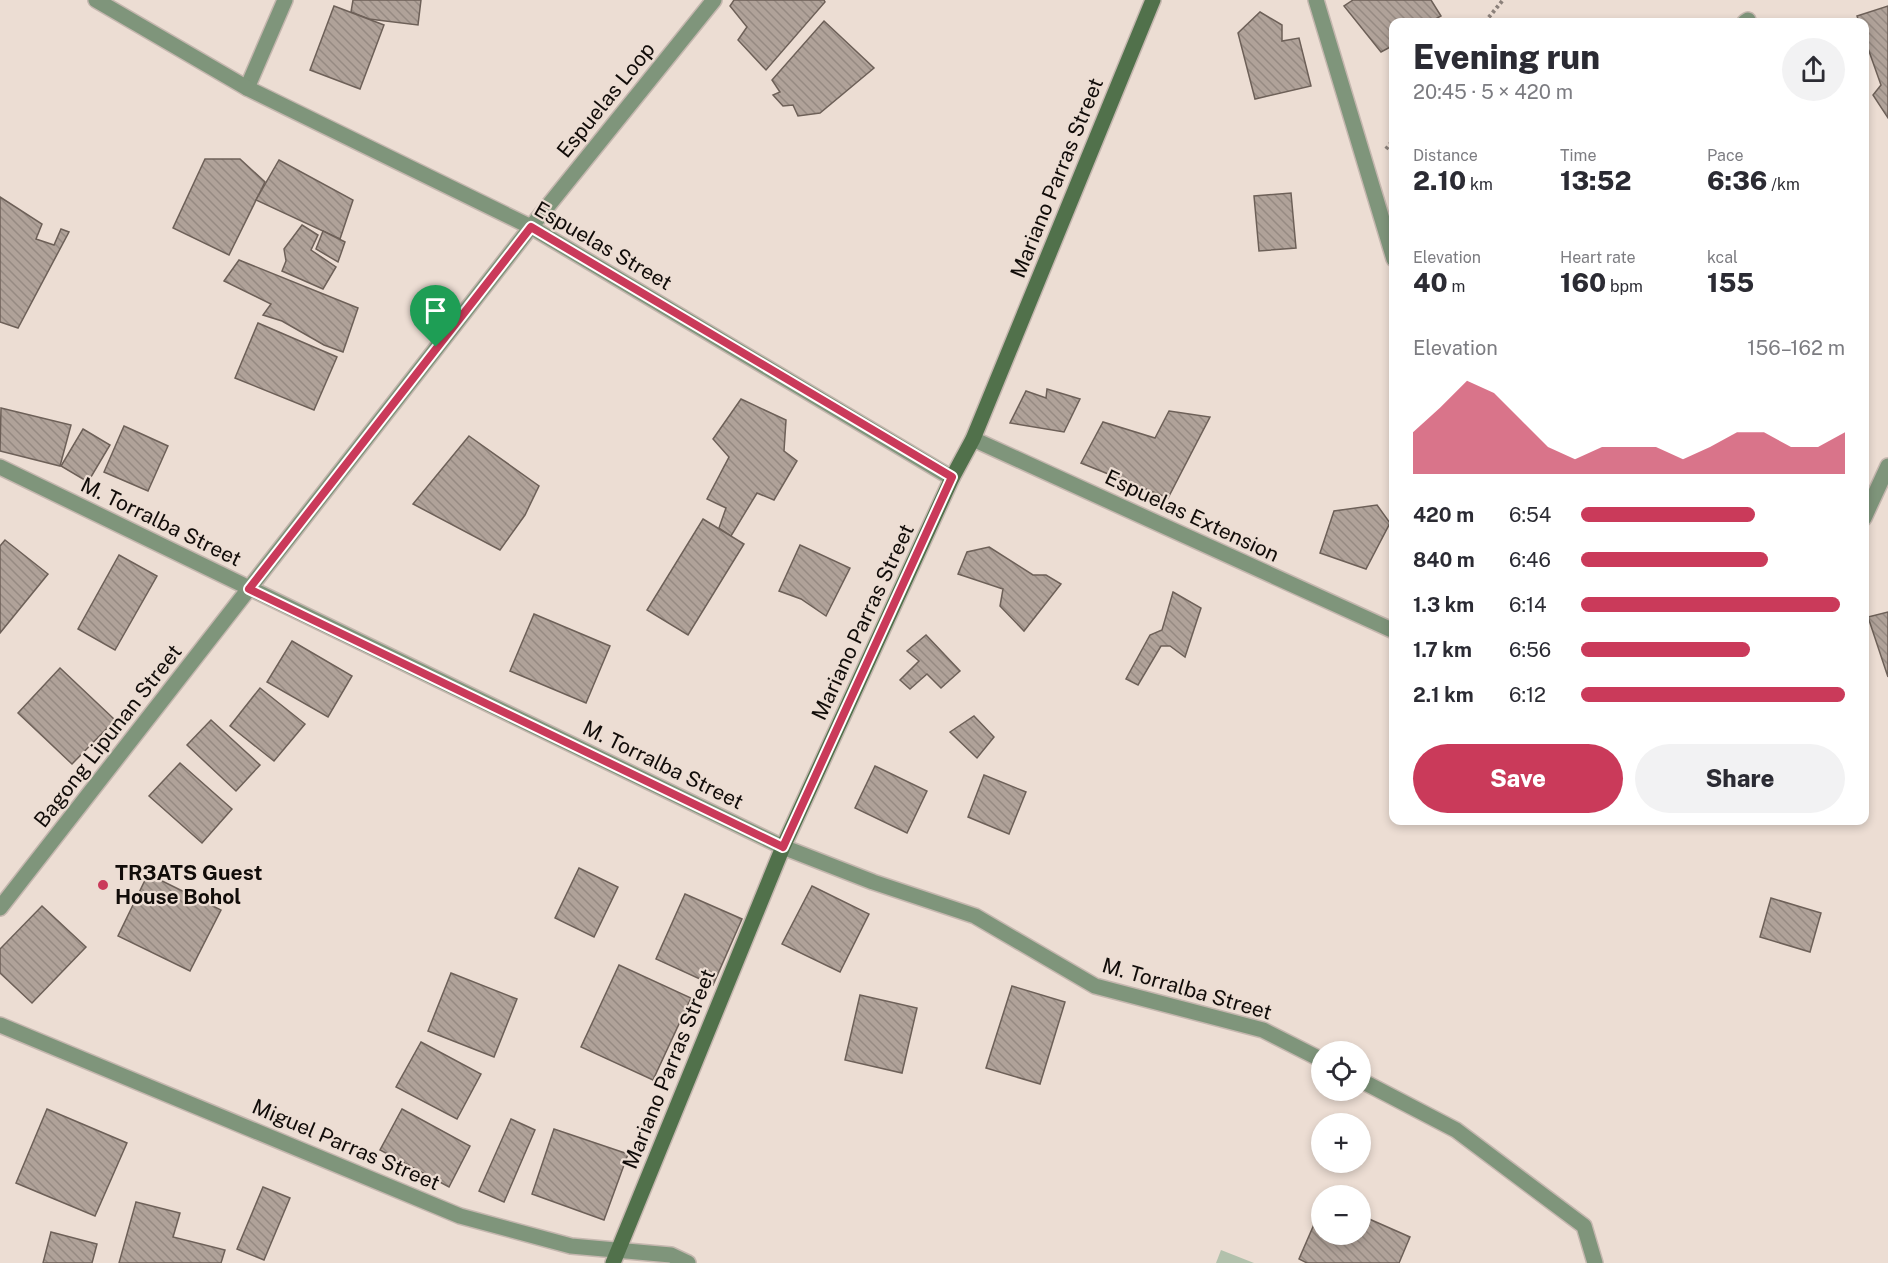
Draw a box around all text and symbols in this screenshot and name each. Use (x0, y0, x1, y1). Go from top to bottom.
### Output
street label: Espuelas Loop (551, 37, 660, 162)
text: Evening run (1413, 38, 1600, 76)
button: share (1782, 38, 1845, 101)
street label: Mariano Parras Street (1005, 74, 1108, 281)
text: 20:45 · 5 × 420 m (1413, 80, 1573, 104)
text: Distance (1413, 146, 1478, 165)
text: Time (1560, 146, 1596, 165)
text: Pace (1707, 146, 1744, 165)
text: 2.10 (1413, 165, 1466, 196)
text: 13:52 (1560, 165, 1632, 196)
text: 6:36 (1707, 165, 1767, 196)
text: km (1466, 175, 1493, 194)
text: /km (1767, 175, 1800, 194)
street label: Espuelas Street (530, 196, 677, 295)
text: Elevation (1413, 248, 1481, 267)
text: Heart rate (1560, 248, 1636, 267)
text: kcal (1707, 248, 1738, 267)
text: 40 (1413, 267, 1448, 298)
text: 160 (1560, 267, 1606, 298)
text: 155 (1707, 267, 1754, 298)
text: m (1448, 277, 1465, 296)
text: bpm (1606, 277, 1643, 296)
pin (410, 285, 461, 347)
icon: arrive (419, 294, 452, 327)
text: Elevation (1413, 336, 1498, 360)
text: 156–162 m (1747, 336, 1845, 360)
street label: Espuelas Extension (1101, 464, 1283, 567)
street label: M. Torralba Street (77, 472, 246, 571)
text: 420 m (1413, 503, 1474, 527)
text: 6:54 (1509, 503, 1551, 527)
street label: Mariano Parras Street (806, 520, 919, 724)
text: 840 m (1413, 548, 1475, 572)
text: 6:46 (1509, 548, 1551, 572)
text: 1.3 km (1413, 593, 1474, 617)
text: 6:14 (1509, 593, 1547, 617)
text: 1.7 km (1413, 638, 1472, 662)
text: 6:56 (1509, 638, 1551, 662)
street label: Bagong Lipunan Street (28, 639, 187, 832)
text: 2.1 km (1413, 683, 1474, 707)
text: 6:12 (1509, 683, 1546, 707)
street label: M. Torralba Street (579, 715, 748, 814)
button: Save (1413, 744, 1623, 813)
button: Share (1635, 744, 1845, 813)
place label: TR3ATS Guest House Bohol (115, 860, 262, 909)
marker: TR3ATS Guest House Bohol (96, 878, 110, 892)
street label: M. Torralba Street (1099, 952, 1275, 1025)
street label: Mariano Parras Street (617, 965, 720, 1172)
map controls (1311, 1041, 1371, 1245)
button: locate (1311, 1041, 1371, 1101)
street label: Miguel Parras Street (249, 1094, 444, 1195)
button: + (1311, 1113, 1371, 1173)
button: − (1311, 1185, 1371, 1245)

